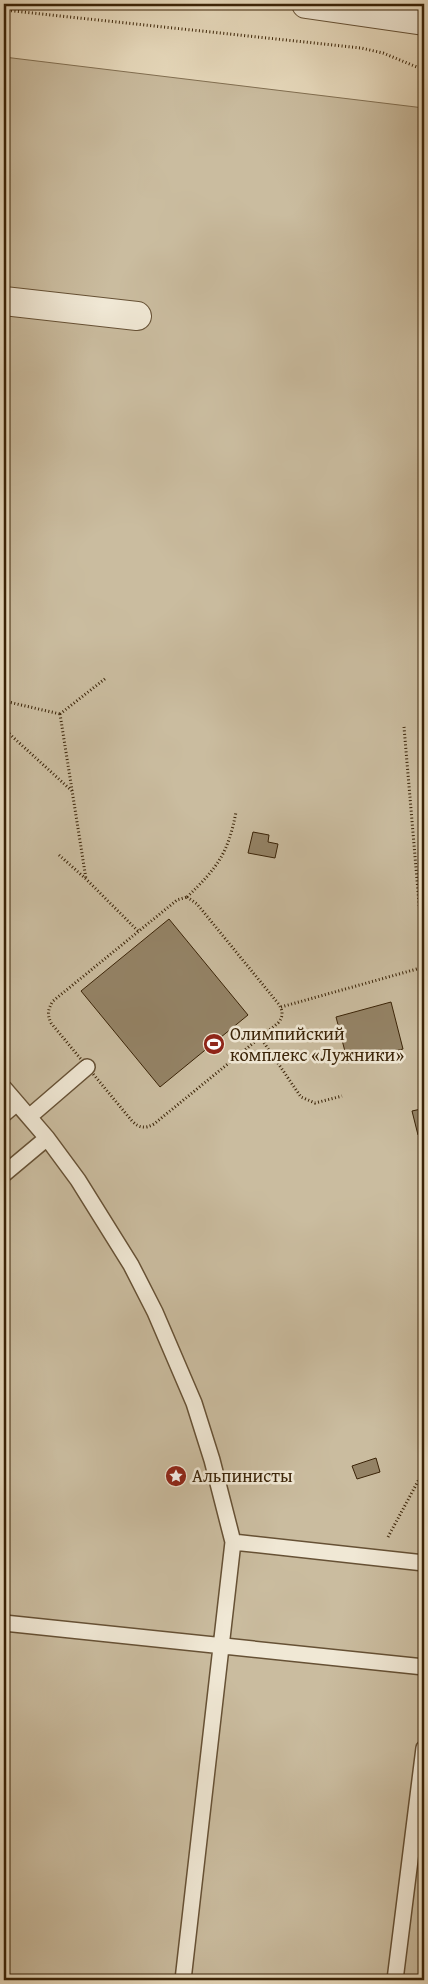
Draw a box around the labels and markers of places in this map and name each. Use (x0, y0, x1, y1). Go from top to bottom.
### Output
place label: Олимпийский комплекс «Лужники» (230, 1020, 404, 1068)
sports icon: Олимпийский комплекс «Лужники» (202, 1032, 226, 1056)
place label: Альпинисты (192, 1462, 293, 1489)
place icon: Альпинисты (164, 1464, 188, 1488)

